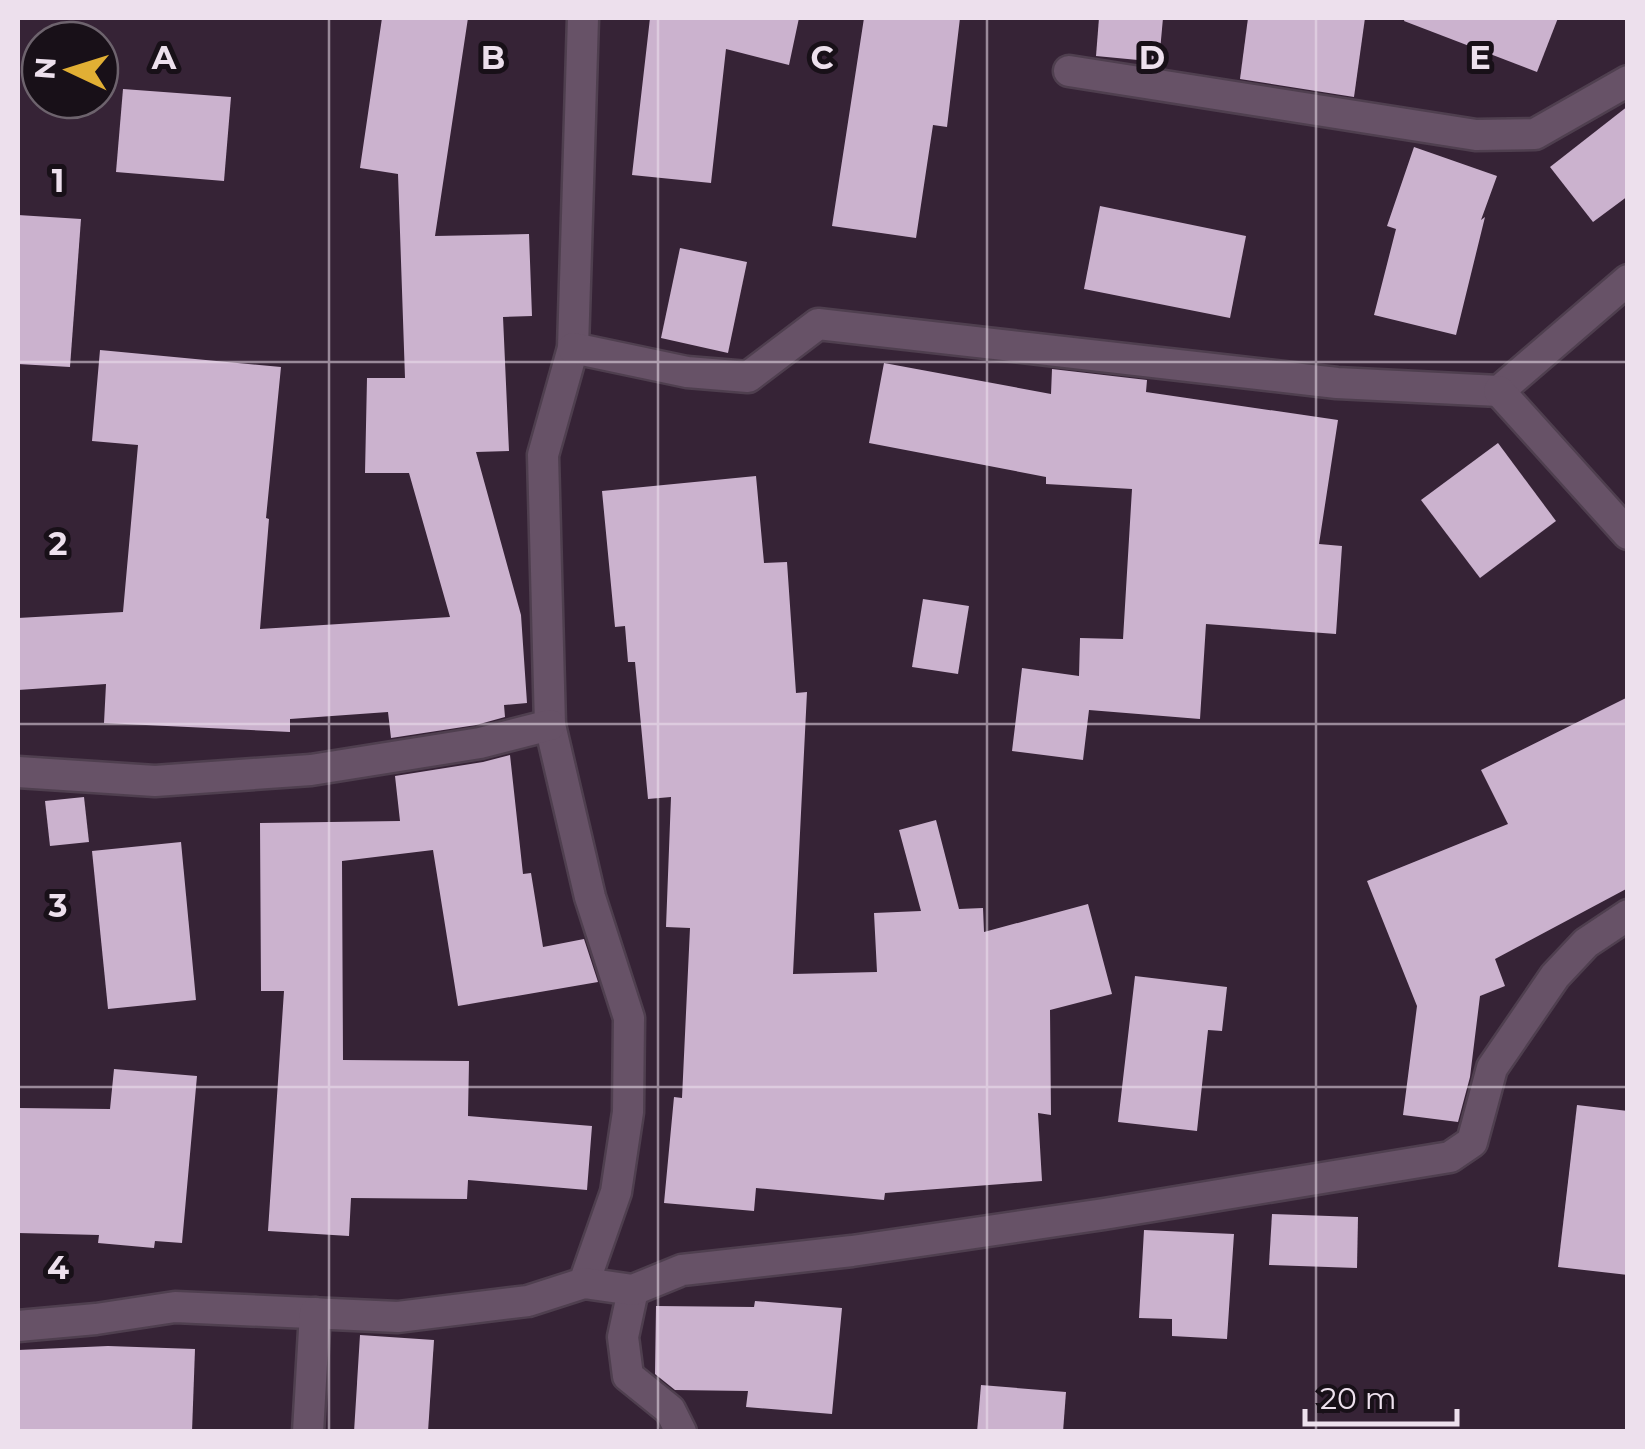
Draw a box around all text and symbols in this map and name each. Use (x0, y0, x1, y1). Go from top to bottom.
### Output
north arrow (20, 20, 120, 120)
text: A (151, 38, 177, 77)
text: B (481, 38, 505, 77)
text: C (810, 38, 834, 77)
text: D (1139, 38, 1165, 77)
text: E (1469, 38, 1491, 77)
text: N (27, 56, 63, 81)
text: 1 (52, 161, 64, 200)
text: 2 (49, 524, 67, 563)
text: 3 (48, 886, 67, 925)
text: 4 (47, 1248, 69, 1287)
scale bar (1305, 1364, 1458, 1426)
text: 20 m (1320, 1380, 1397, 1417)

